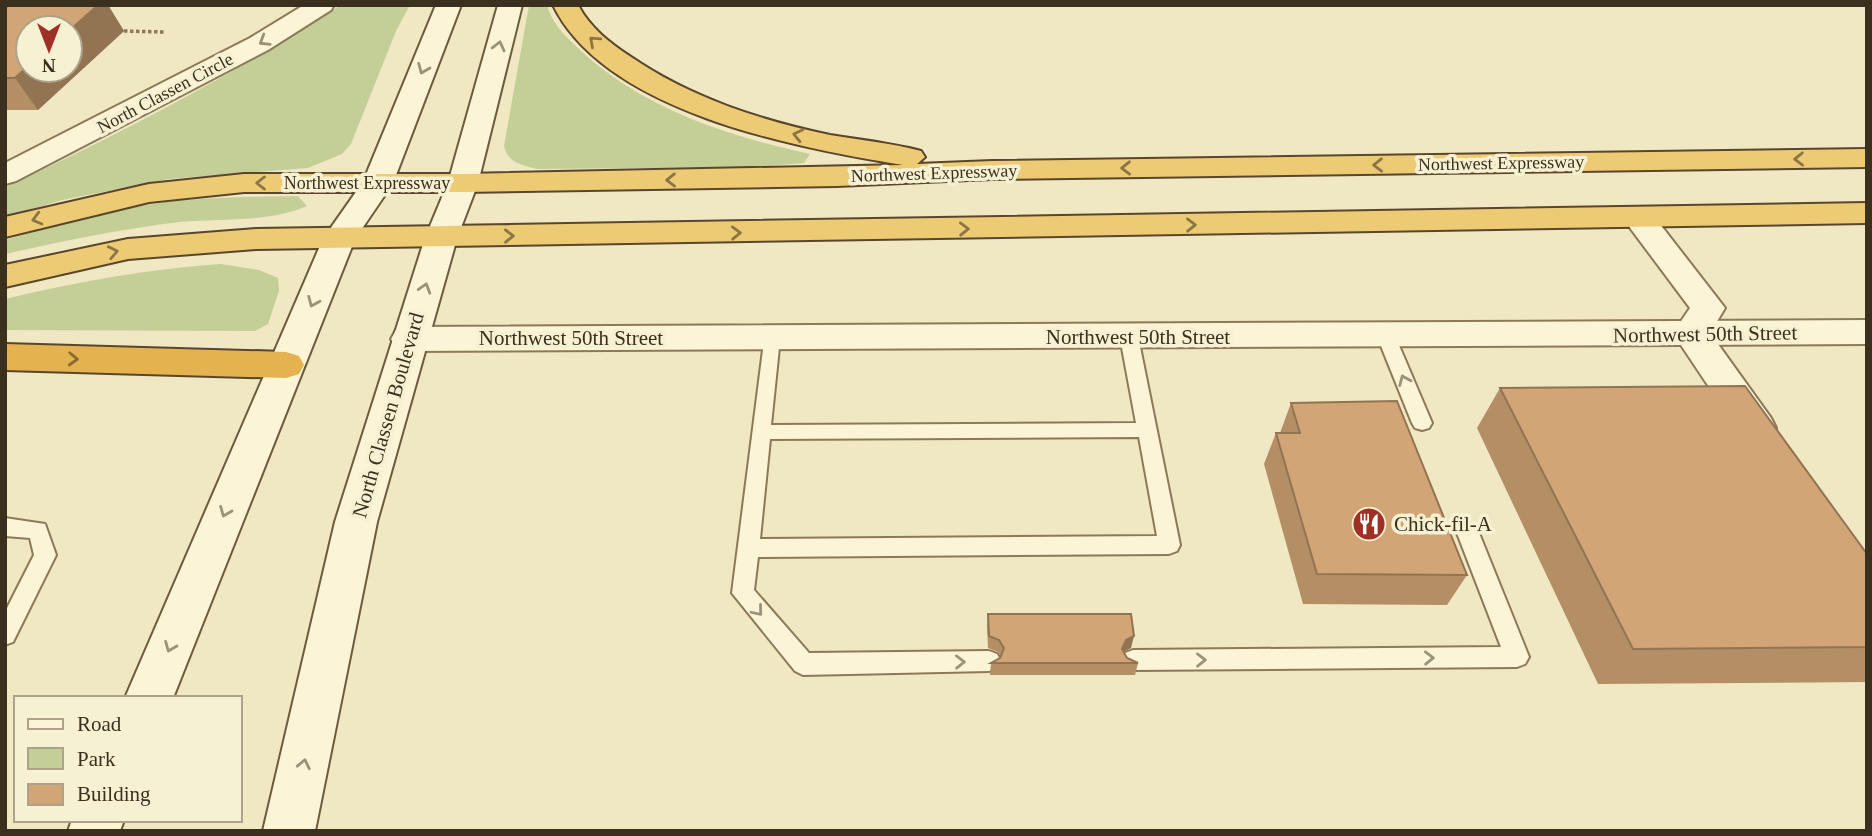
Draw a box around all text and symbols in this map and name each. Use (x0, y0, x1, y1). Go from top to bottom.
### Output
north arrow (14, 14, 84, 84)
one-way arrow (258, 33, 271, 46)
one-way arrow (589, 37, 602, 49)
one-way arrow (490, 40, 505, 52)
street label: North Classen Circle (94, 49, 236, 137)
text: N (42, 55, 56, 76)
one-way arrow (418, 62, 432, 74)
one-way arrow (792, 129, 804, 144)
one-way arrow (1793, 151, 1803, 167)
street label: Northwest Expressway (1418, 152, 1584, 174)
one-way arrow (1372, 157, 1382, 173)
street label: Northwest Expressway (850, 160, 1018, 186)
one-way arrow (1120, 161, 1131, 176)
one-way arrow (665, 172, 676, 188)
street label: Northwest Expressway (284, 173, 450, 193)
one-way arrow (255, 175, 266, 191)
one-way arrow (31, 211, 43, 225)
one-way arrow (1186, 217, 1197, 233)
one-way arrow (958, 221, 969, 236)
one-way arrow (731, 225, 742, 240)
one-way arrow (504, 229, 515, 244)
one-way arrow (107, 245, 119, 260)
one-way arrow (416, 283, 431, 295)
one-way arrow (307, 294, 321, 307)
street label: North Classen Boulevard (347, 309, 429, 520)
street label: Northwest 50th Street (1613, 320, 1798, 348)
street label: Northwest 50th Street (1046, 325, 1230, 349)
street label: Northwest 50th Street (479, 326, 663, 350)
one-way arrow (69, 351, 79, 367)
one-way arrow (1399, 375, 1413, 387)
one-way arrow (220, 505, 234, 517)
restaurant icon: Chick-fil-A (1350, 505, 1388, 543)
place label: Chick-fil-A (1394, 512, 1493, 536)
one-way arrow (749, 603, 762, 615)
one-way arrow (164, 641, 178, 653)
one-way arrow (1424, 650, 1434, 666)
one-way arrow (1196, 652, 1207, 668)
one-way arrow (955, 654, 966, 670)
legend (14, 696, 242, 822)
text: Road (77, 712, 122, 736)
text: Park (77, 747, 116, 771)
one-way arrow (295, 758, 310, 770)
text: Building (77, 782, 151, 806)

